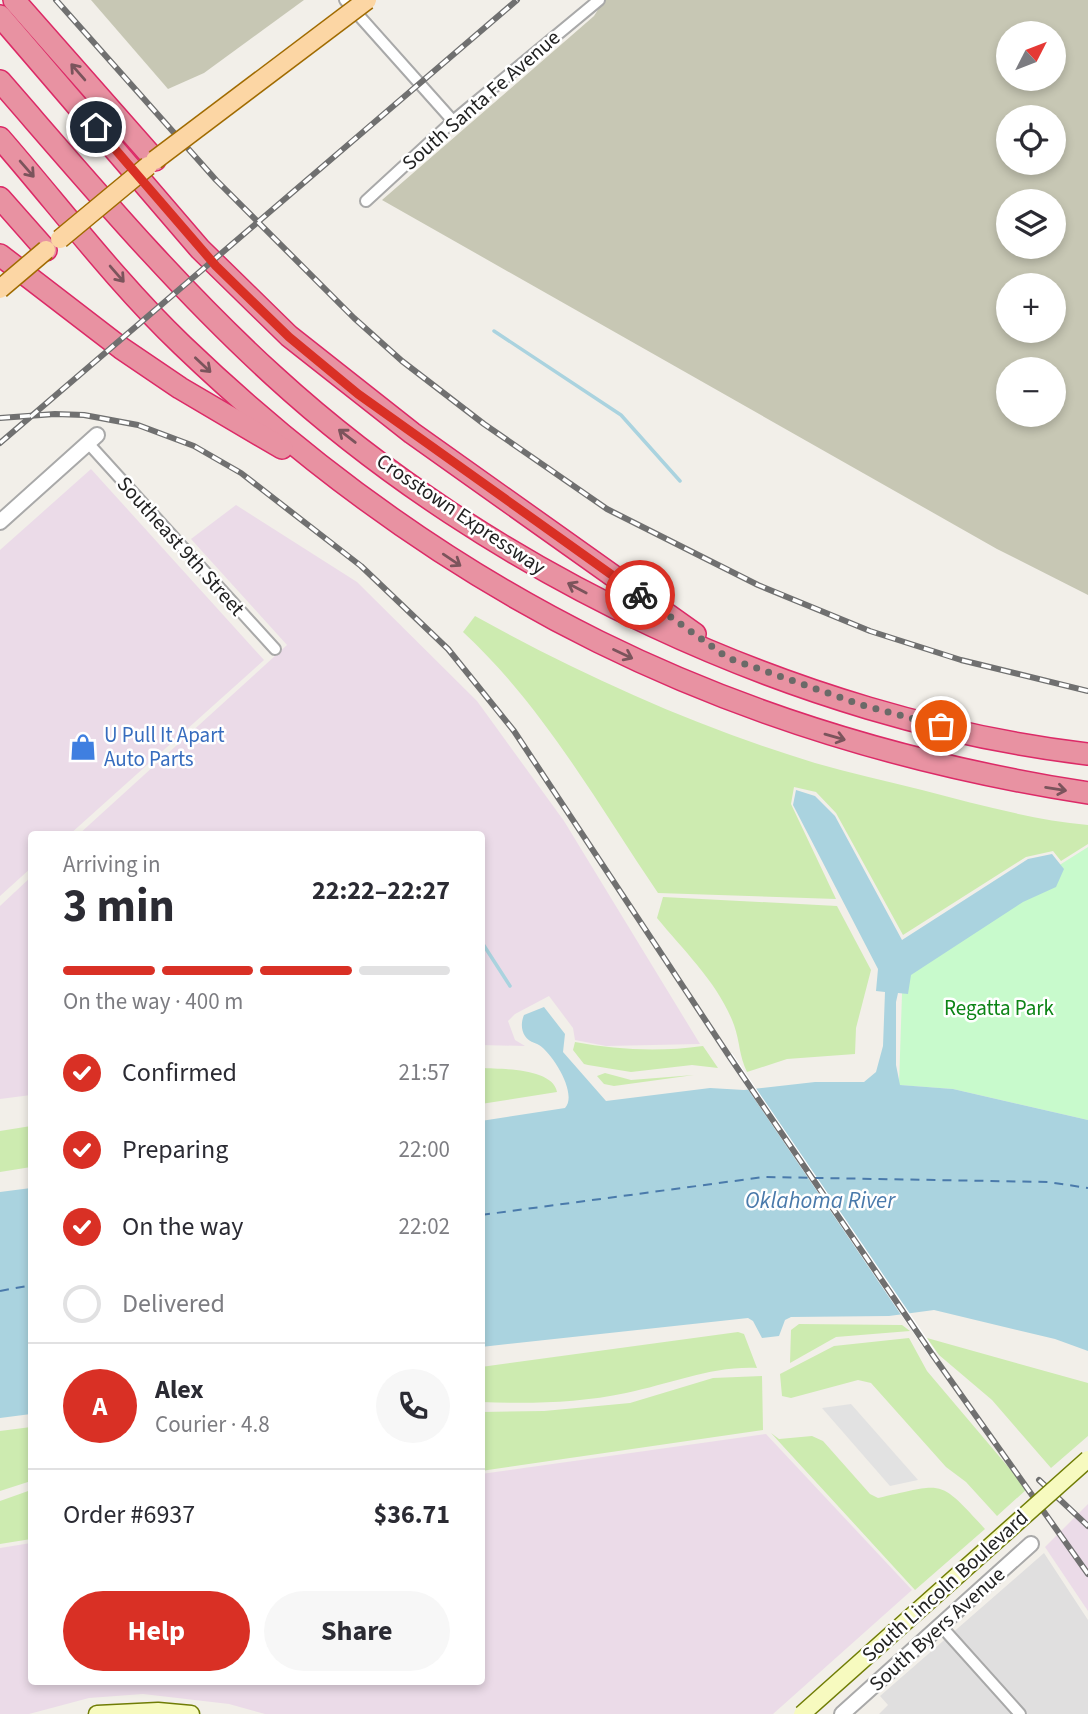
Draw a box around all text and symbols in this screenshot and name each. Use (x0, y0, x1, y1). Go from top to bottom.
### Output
north arrow (996, 21, 1066, 91)
map controls (996, 21, 1066, 427)
street label: South Santa Fe Avenue (395, 23, 567, 177)
one-way arrow (69, 64, 86, 81)
pin (66, 97, 126, 157)
button: locate (996, 105, 1066, 175)
icon: home (77, 108, 115, 146)
one-way arrow (19, 160, 35, 178)
button: layers (996, 189, 1066, 259)
one-way arrow (109, 265, 125, 283)
button: + (996, 273, 1066, 343)
one-way arrow (194, 357, 212, 373)
button: − (996, 357, 1066, 427)
one-way arrow (338, 429, 357, 444)
street label: Crosstown Expressway (370, 446, 552, 582)
street label: Southeast 9th Street (110, 470, 252, 622)
one-way arrow (442, 553, 461, 567)
courier (605, 560, 675, 630)
icon: bike (621, 576, 659, 614)
one-way arrow (568, 581, 588, 595)
one-way arrow (612, 648, 633, 662)
pin (911, 696, 971, 756)
icon: bag (922, 707, 960, 745)
place label: U Pull It Apart Auto Parts (104, 720, 225, 774)
shop icon: U Pull It Apart Auto Parts (68, 732, 98, 762)
one-way arrow (824, 732, 846, 745)
one-way arrow (1044, 782, 1067, 795)
text: Arriving in (63, 848, 161, 881)
text: 22:22–22:27 (312, 872, 450, 909)
text: 3 min (63, 874, 175, 939)
text: On the way · 400 m (63, 985, 243, 1018)
park label: Regatta Park (944, 993, 1055, 1023)
icon: check (63, 1054, 101, 1092)
text: Confirmed (122, 1054, 237, 1091)
text: 21:57 (399, 1056, 450, 1089)
icon: check (63, 1131, 101, 1169)
text: Preparing (122, 1131, 228, 1168)
text: 22:00 (399, 1133, 450, 1166)
water label: Oklahoma River (745, 1184, 896, 1217)
icon: check (63, 1208, 101, 1246)
text: On the way (122, 1208, 243, 1245)
text: 22:02 (399, 1210, 450, 1243)
text: Delivered (122, 1285, 225, 1322)
button: phone (376, 1369, 450, 1443)
text: Alex (155, 1371, 204, 1408)
text: A (93, 1388, 107, 1425)
text: Courier · 4.8 (155, 1408, 270, 1441)
text: Order #6937 (63, 1496, 195, 1533)
text: $36.71 (374, 1496, 450, 1533)
street label: South Lincoln Boulevard (855, 1503, 1035, 1669)
street label: South Byers Avenue (862, 1560, 1012, 1698)
button: Help (63, 1591, 250, 1671)
button: Share (264, 1591, 450, 1671)

